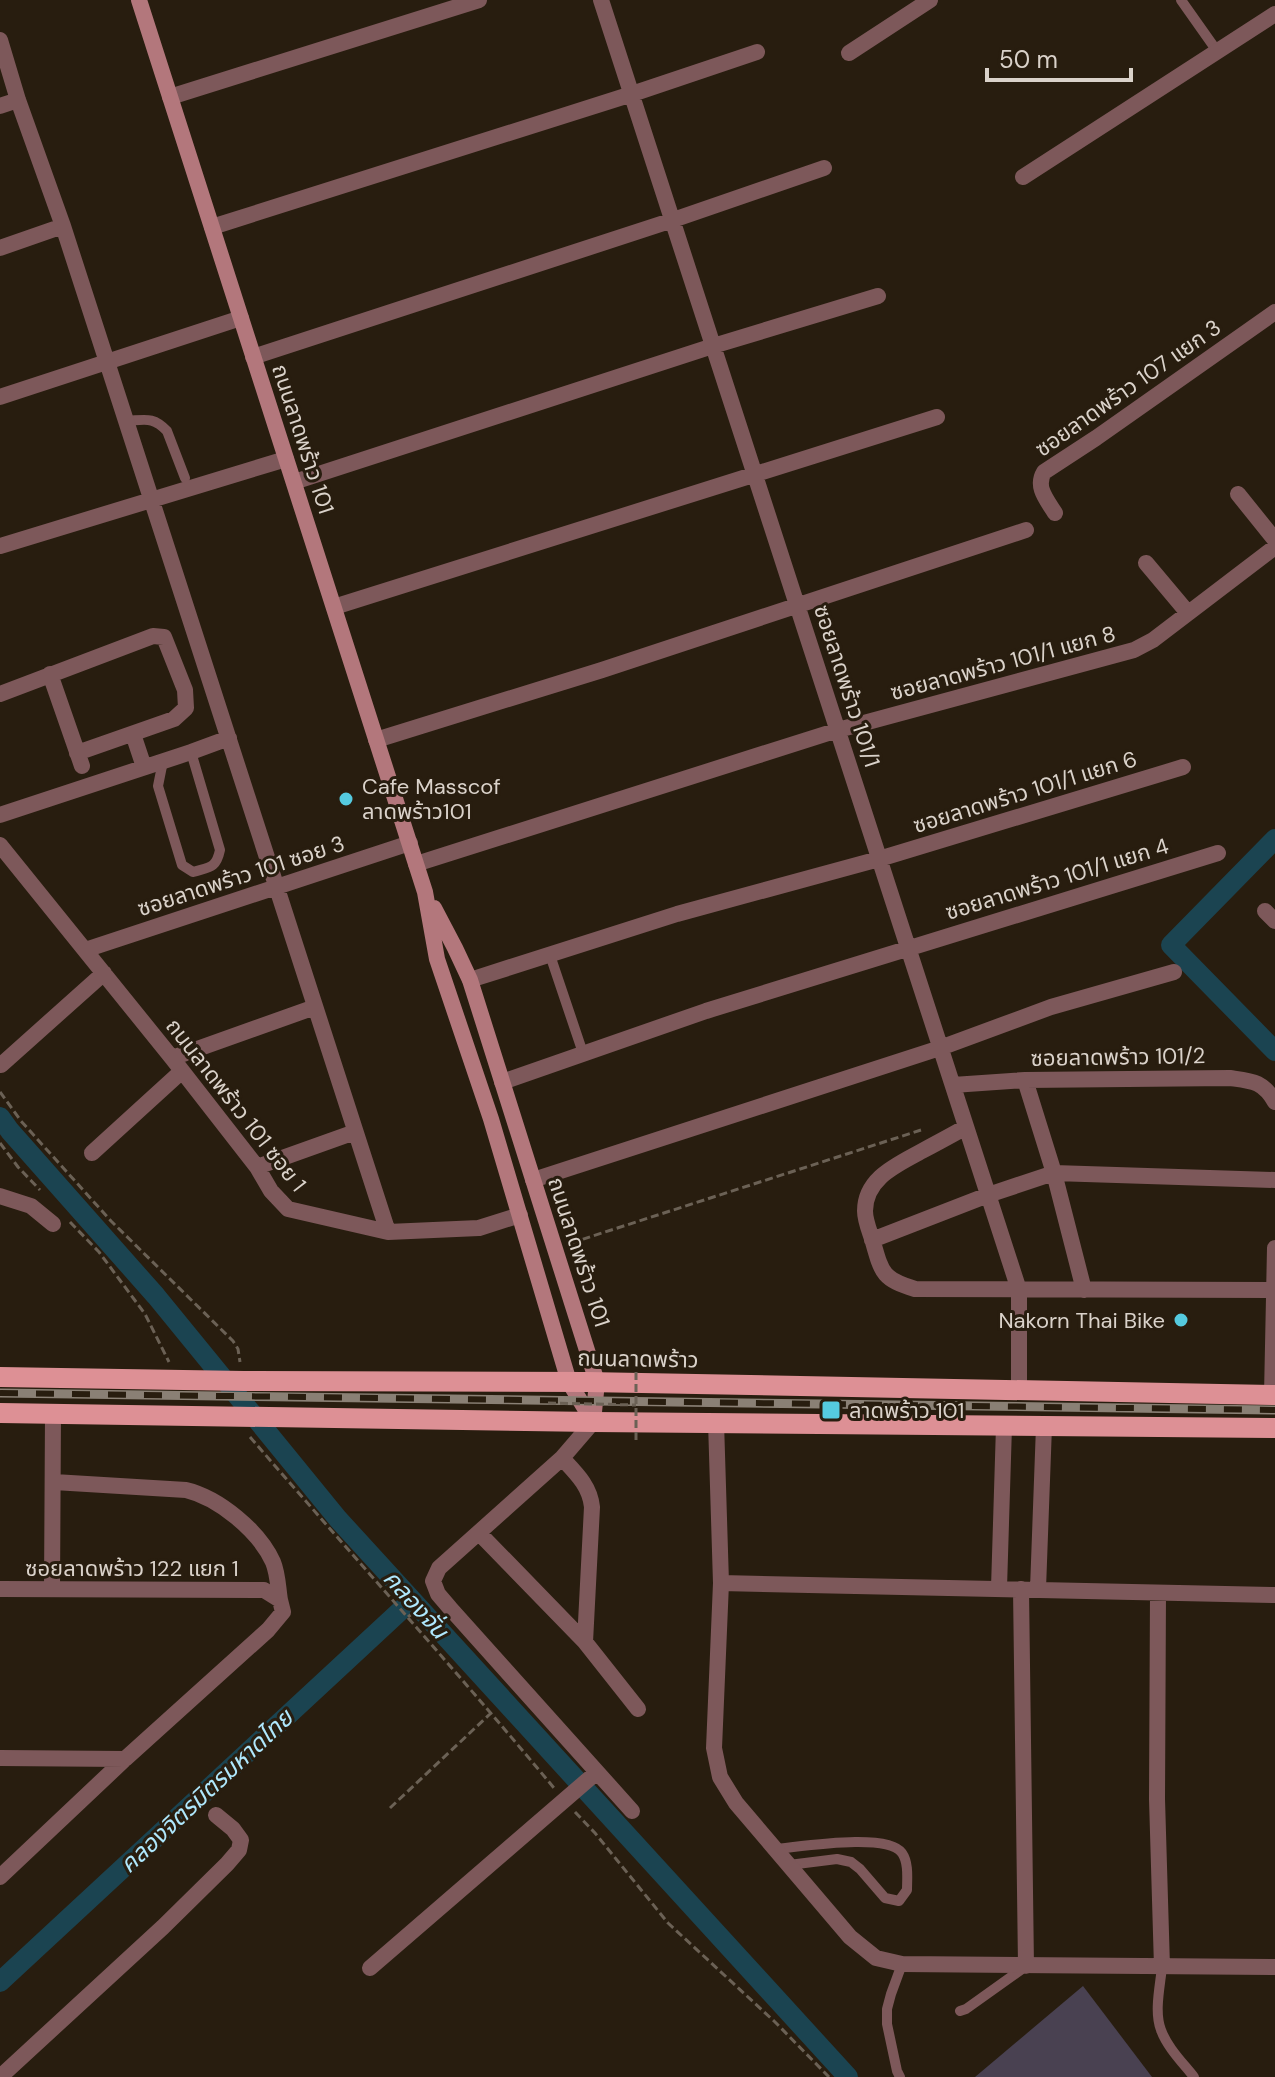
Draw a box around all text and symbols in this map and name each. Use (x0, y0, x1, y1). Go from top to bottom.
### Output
scale bar (987, 32, 1131, 82)
text: 50 m (999, 44, 1058, 75)
street label: ซอยลาดพร้าว 107 แยก 3 (1029, 313, 1227, 463)
street label: ถนนลาดพร้าว 101 (265, 360, 341, 518)
street label: ซอยลาดพร้าว 101/1 (807, 601, 887, 771)
street label: ซอยลาดพร้าว 101/1 แยก 8 (887, 619, 1119, 707)
street label: ซอยลาดพร้าว 101/1 แยก 6 (910, 744, 1140, 840)
place label: Cafe Masscof ลาดพร้าว101 (362, 772, 501, 826)
marker: Cafe Masscof ลาดพร้าว101 (337, 790, 355, 808)
street label: ซอยลาดพร้าว 101 ซอย 3 (134, 829, 348, 923)
street label: ซอยลาดพร้าว 101/1 แยก 4 (942, 831, 1172, 927)
street label: ถนนลาดพร้าว 101 ซอย 1 (159, 1012, 313, 1198)
street label: ซอยลาดพร้าว 101/2 (1030, 1041, 1206, 1073)
street label: ถนนลาดพร้าว 101 (541, 1173, 617, 1331)
place label: Nakorn Thai Bike (998, 1306, 1165, 1335)
marker: Nakorn Thai Bike (1172, 1311, 1190, 1329)
street label: ถนนลาดพร้าว (577, 1343, 699, 1375)
place label: ลาดพร้าว 101 (849, 1396, 964, 1425)
marker: ลาดพร้าว 101 (820, 1399, 842, 1421)
street label: ซอยลาดพร้าว 122 แยก 1 (25, 1554, 239, 1583)
water label: คลองจั่น (377, 1563, 456, 1646)
water label: คลองจิตรมิตรมหาดไทย (113, 1701, 301, 1879)

